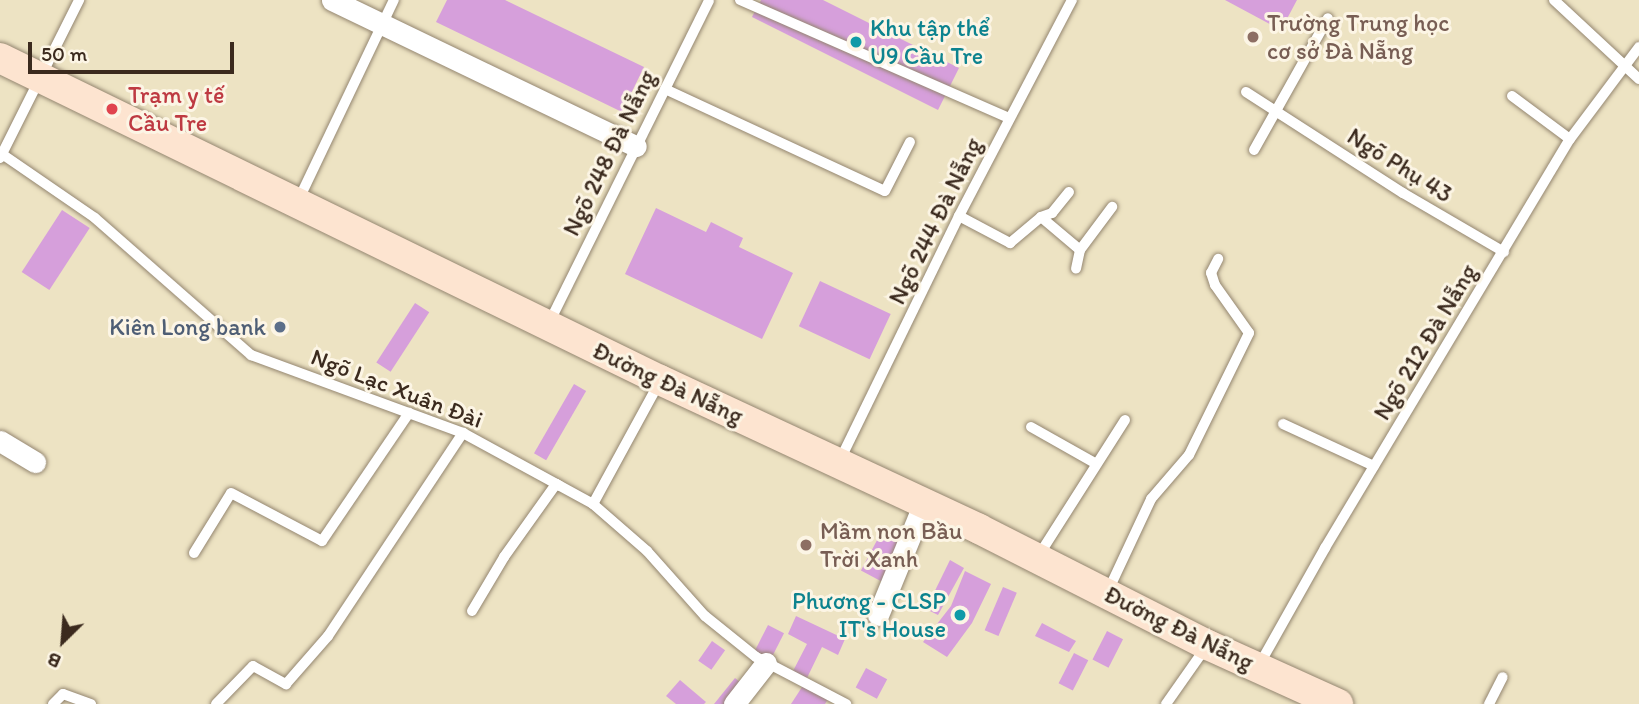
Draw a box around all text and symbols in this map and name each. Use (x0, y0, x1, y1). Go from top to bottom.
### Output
place label: Trường Trung học cơ sở Đà Nẵng (1267, 9, 1447, 65)
place label: Khu tập thể U9 Cầu Tre (870, 14, 989, 70)
scale bar (32, 28, 238, 72)
marker: Trường Trung học cơ sở Đà Nẵng (1245, 29, 1261, 45)
marker: Khu tập thể U9 Cầu Tre (848, 34, 864, 50)
text: 50 m (41, 41, 87, 66)
street label: Ngõ 248 Đà Nẵng (556, 66, 662, 240)
place label: Trạm y tế Cầu Tre (128, 81, 224, 137)
marker: Trạm y tế Cầu Tre (102, 99, 122, 119)
street label: Ngõ Phụ 43 (1342, 121, 1458, 209)
street label: Ngõ 244 Đà Nẵng (882, 133, 988, 309)
street label: Ngõ 212 Đà Nẵng (1367, 259, 1483, 425)
place label: Kiên Long bank (108, 313, 266, 341)
marker: Kiên Long bank (272, 319, 288, 335)
street label: Đường Đà Nẵng (588, 336, 748, 430)
street label: Ngõ Lạc Xuân Đài (307, 342, 487, 434)
place label: Mầm non Bầu Trời Xanh (820, 517, 962, 573)
marker: Mầm non Bầu Trời Xanh (798, 537, 814, 553)
street label: Đường Đà Nẵng (1100, 579, 1258, 677)
place label: Phương - CLSP IT's House (792, 587, 946, 643)
north arrow (28, 606, 98, 676)
marker: Phương - CLSP IT's House (952, 607, 968, 623)
text: B (43, 647, 64, 674)

